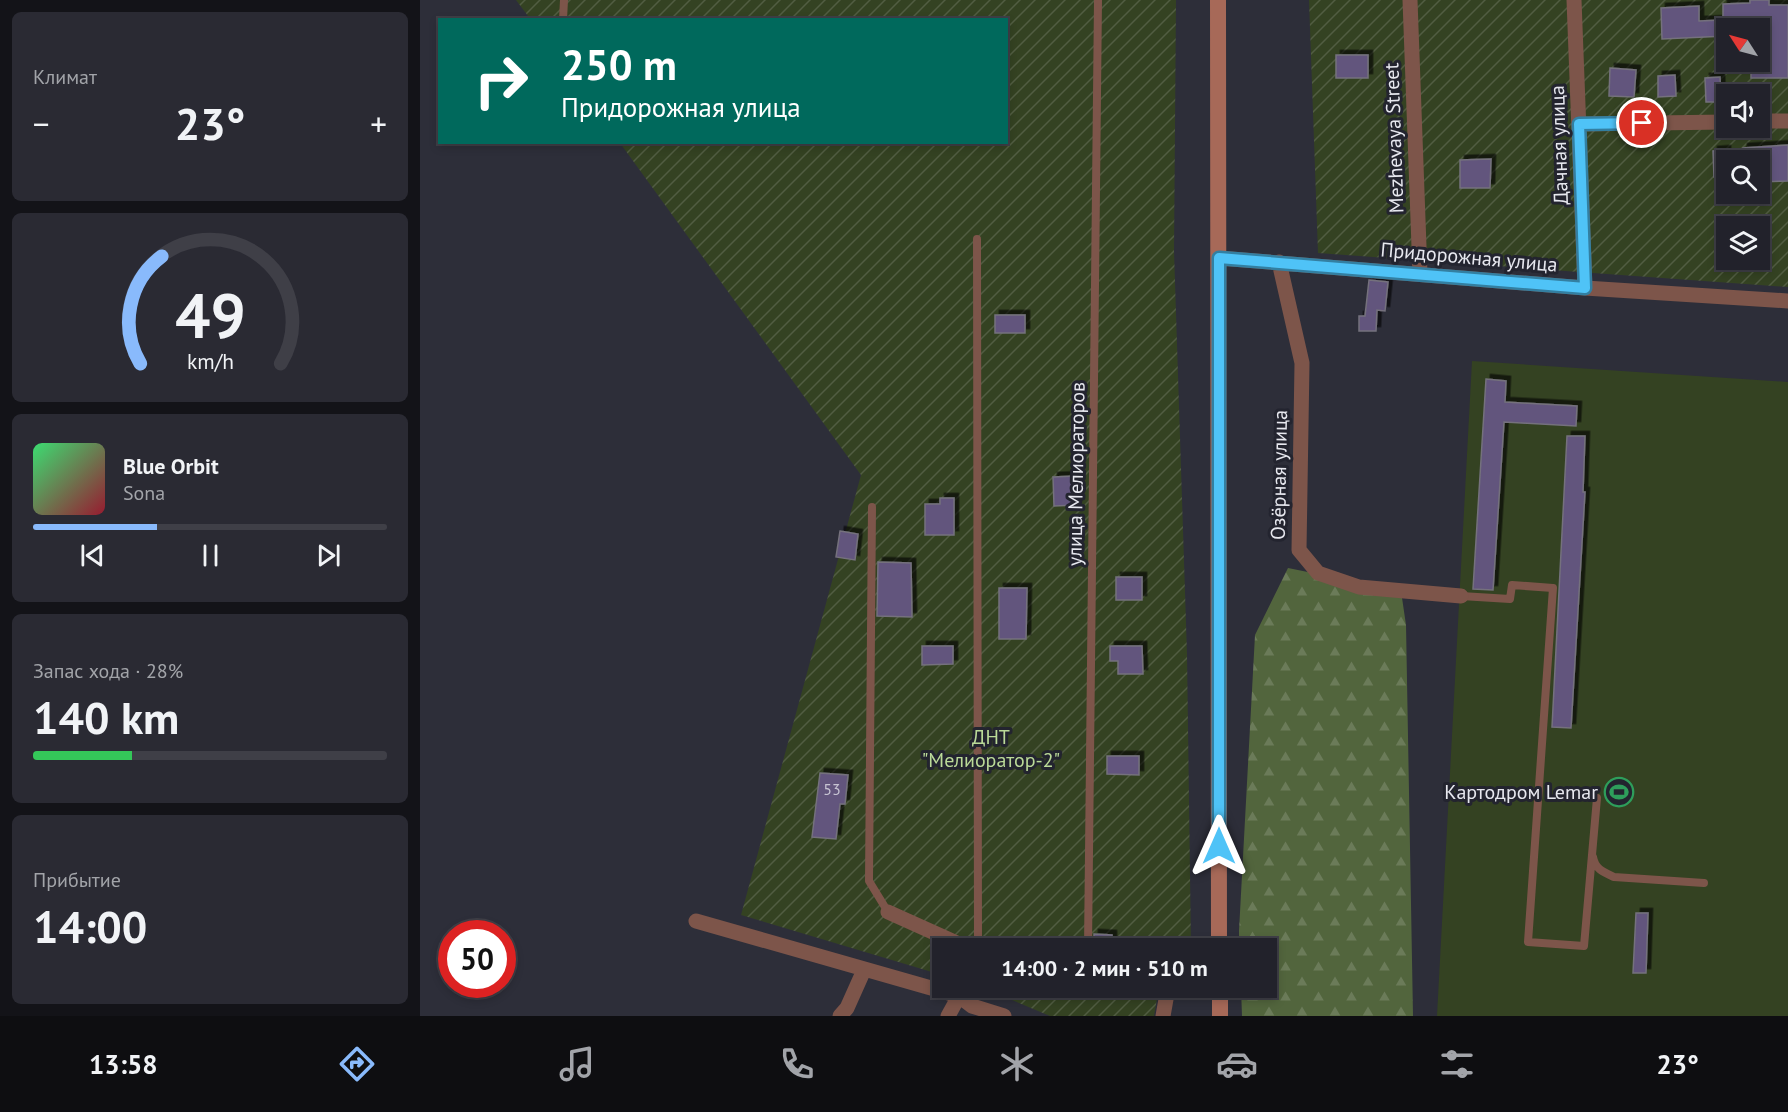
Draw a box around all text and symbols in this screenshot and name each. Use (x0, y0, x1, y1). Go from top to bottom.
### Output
north arrow (1716, 18, 1770, 72)
map controls (1716, 18, 1770, 270)
text: 250 m (561, 37, 677, 92)
icon: right (462, 42, 540, 120)
street label: Mezhevaya Street (1378, 62, 1410, 214)
text: Климат (33, 64, 97, 90)
button: sound (1716, 84, 1770, 138)
street label: Дачная улица (1544, 85, 1574, 205)
text: Придорожная улица (561, 90, 801, 124)
text: 23° (175, 94, 245, 152)
pin (1616, 97, 1667, 148)
text: − (33, 102, 50, 145)
text: + (370, 102, 387, 145)
icon: arrive (1625, 106, 1658, 139)
button: search (1716, 150, 1770, 204)
button: layers (1716, 216, 1770, 270)
street label: Придорожная улица (1379, 236, 1559, 278)
text: 49 (175, 274, 245, 355)
text: km/h (186, 348, 233, 376)
street label: улица Мелиораторов (1061, 382, 1091, 566)
street label: Озёрная улица (1265, 410, 1293, 540)
text: Blue Orbit (123, 452, 219, 480)
text: Sona (123, 480, 165, 506)
icon: previous (76, 539, 109, 572)
icon: pause (194, 539, 227, 572)
icon: next (312, 539, 345, 572)
text: Запас хода · 28% (33, 658, 183, 684)
text: 140 km (33, 688, 179, 746)
park label: ДНТ "Мелиоратор-2" (922, 724, 1060, 773)
sports icon: Картодром Lemar (1603, 776, 1635, 808)
house number: 53 (823, 779, 841, 799)
place label: Картодром Lemar (1444, 779, 1598, 805)
position arrow (1187, 814, 1251, 878)
text: Прибытие (33, 867, 121, 893)
text: 14:00 (33, 897, 147, 955)
speed limit sign: 50 (438, 920, 516, 998)
text: 14:00 · 2 мин · 510 m (1001, 954, 1208, 982)
icon: directions (336, 1043, 378, 1085)
icon: music (556, 1043, 598, 1085)
icon: phone (776, 1043, 818, 1085)
icon: climate (996, 1043, 1038, 1085)
icon: car (1216, 1043, 1258, 1085)
icon: filters (1436, 1043, 1478, 1085)
text: 13:58 (89, 1047, 158, 1081)
text: 23° (1656, 1047, 1699, 1081)

